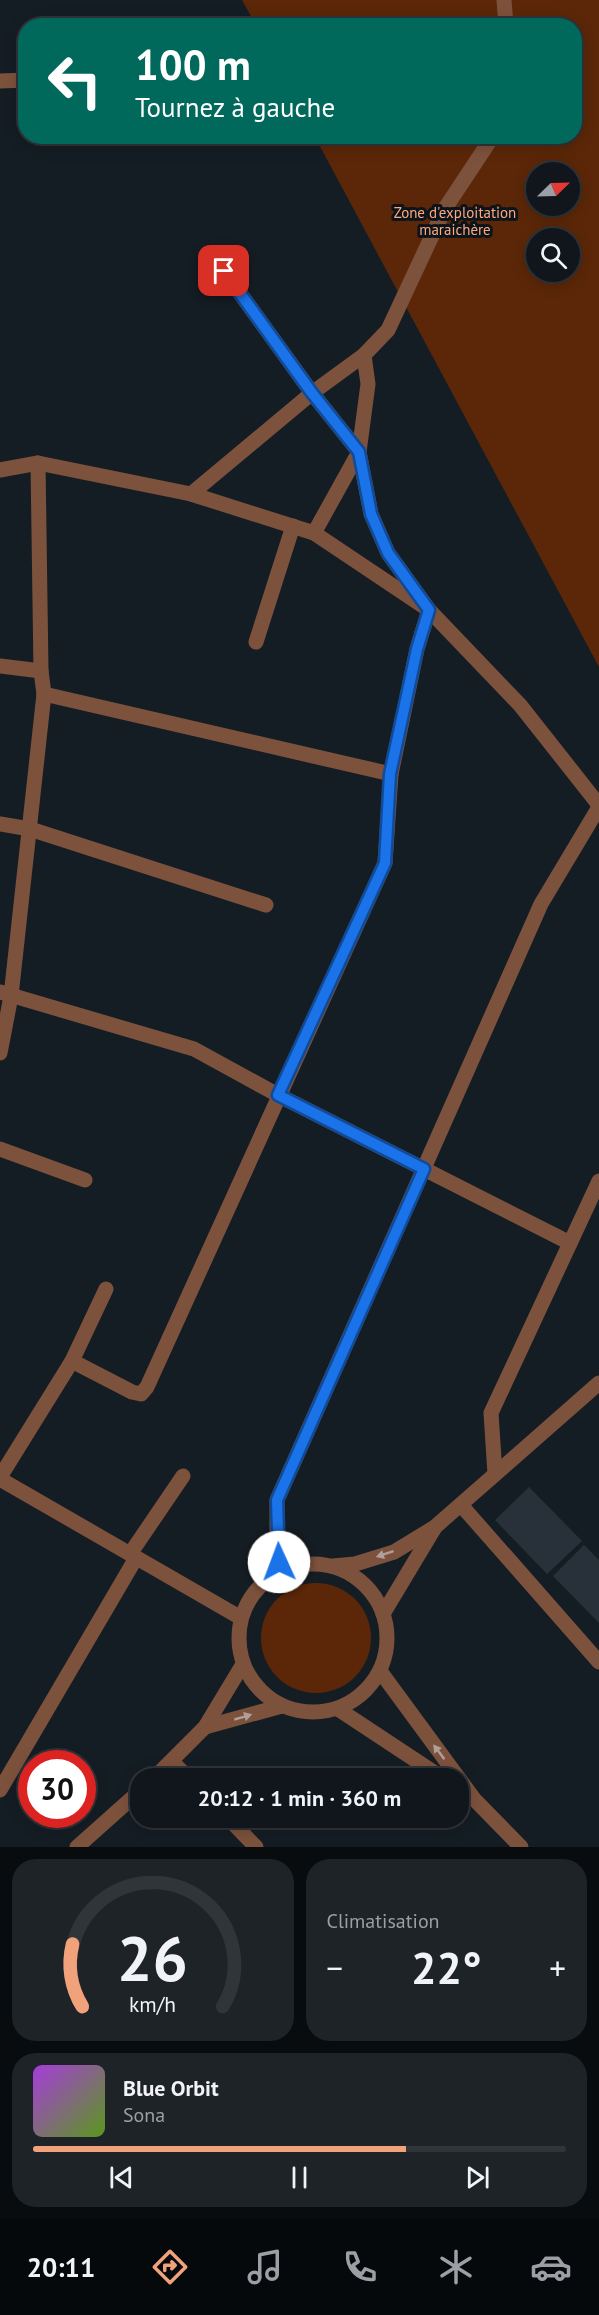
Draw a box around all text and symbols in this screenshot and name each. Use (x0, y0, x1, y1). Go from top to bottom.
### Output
text: 100 m (135, 37, 251, 92)
icon: left (36, 42, 114, 120)
text: Tournez à gauche (135, 90, 335, 124)
north arrow (526, 162, 580, 216)
map controls (526, 162, 580, 282)
park label: Zone d'exploitation maraichère (394, 203, 516, 239)
button: search (526, 228, 580, 282)
pin (198, 245, 249, 296)
icon: arrive (207, 254, 240, 287)
position arrow (247, 1530, 311, 1594)
one-way arrow (376, 1550, 394, 1559)
one-way arrow (234, 1711, 252, 1721)
one-way arrow (432, 1744, 445, 1760)
speed limit sign: 30 (18, 1750, 96, 1828)
text: 20:12 · 1 min · 360 m (198, 1784, 401, 1812)
text: Climatisation (327, 1908, 440, 1934)
text: 26 (117, 1917, 188, 1998)
text: 22° (411, 1938, 482, 1996)
text: − (327, 1946, 343, 1989)
text: + (549, 1946, 566, 1989)
text: km/h (129, 1990, 176, 2018)
text: Blue Orbit (123, 2074, 219, 2102)
text: Sona (123, 2102, 165, 2128)
icon: previous (105, 2161, 138, 2194)
icon: pause (283, 2161, 316, 2194)
icon: next (461, 2161, 494, 2194)
icon: directions (149, 2246, 191, 2288)
icon: music (244, 2246, 286, 2288)
icon: phone (339, 2246, 381, 2288)
icon: climate (435, 2246, 477, 2288)
icon: car (530, 2246, 572, 2288)
text: 20:11 (27, 2250, 95, 2284)

